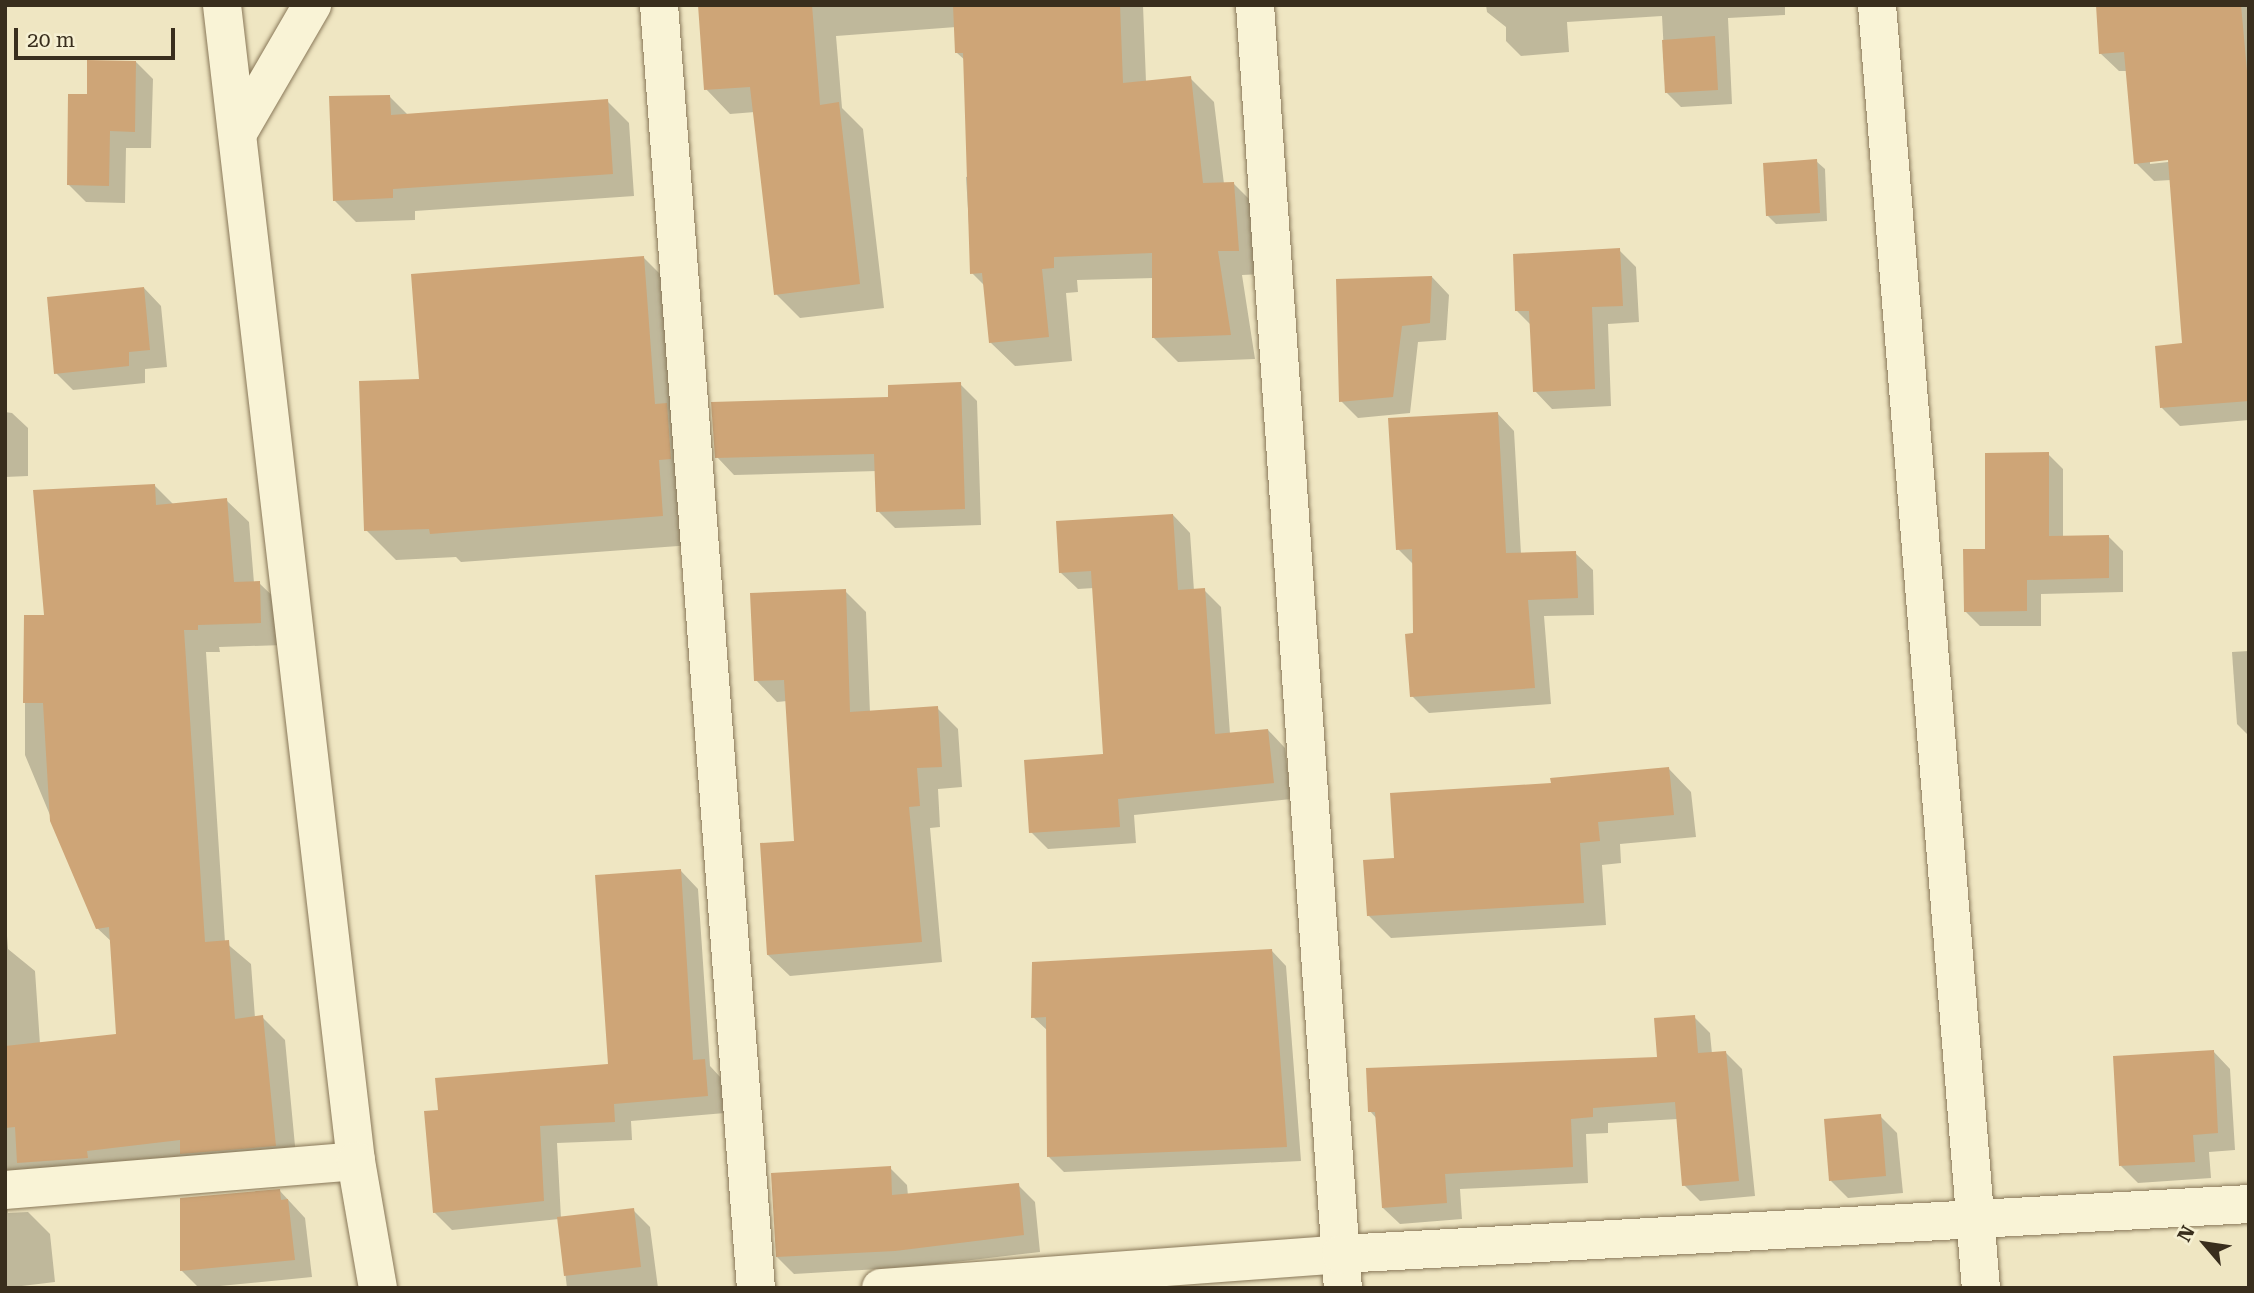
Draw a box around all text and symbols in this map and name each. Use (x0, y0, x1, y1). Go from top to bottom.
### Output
scale bar (18, 14, 178, 58)
text: 20 m (27, 28, 75, 52)
north arrow (2170, 1209, 2240, 1279)
text: N (2173, 1222, 2200, 1246)

